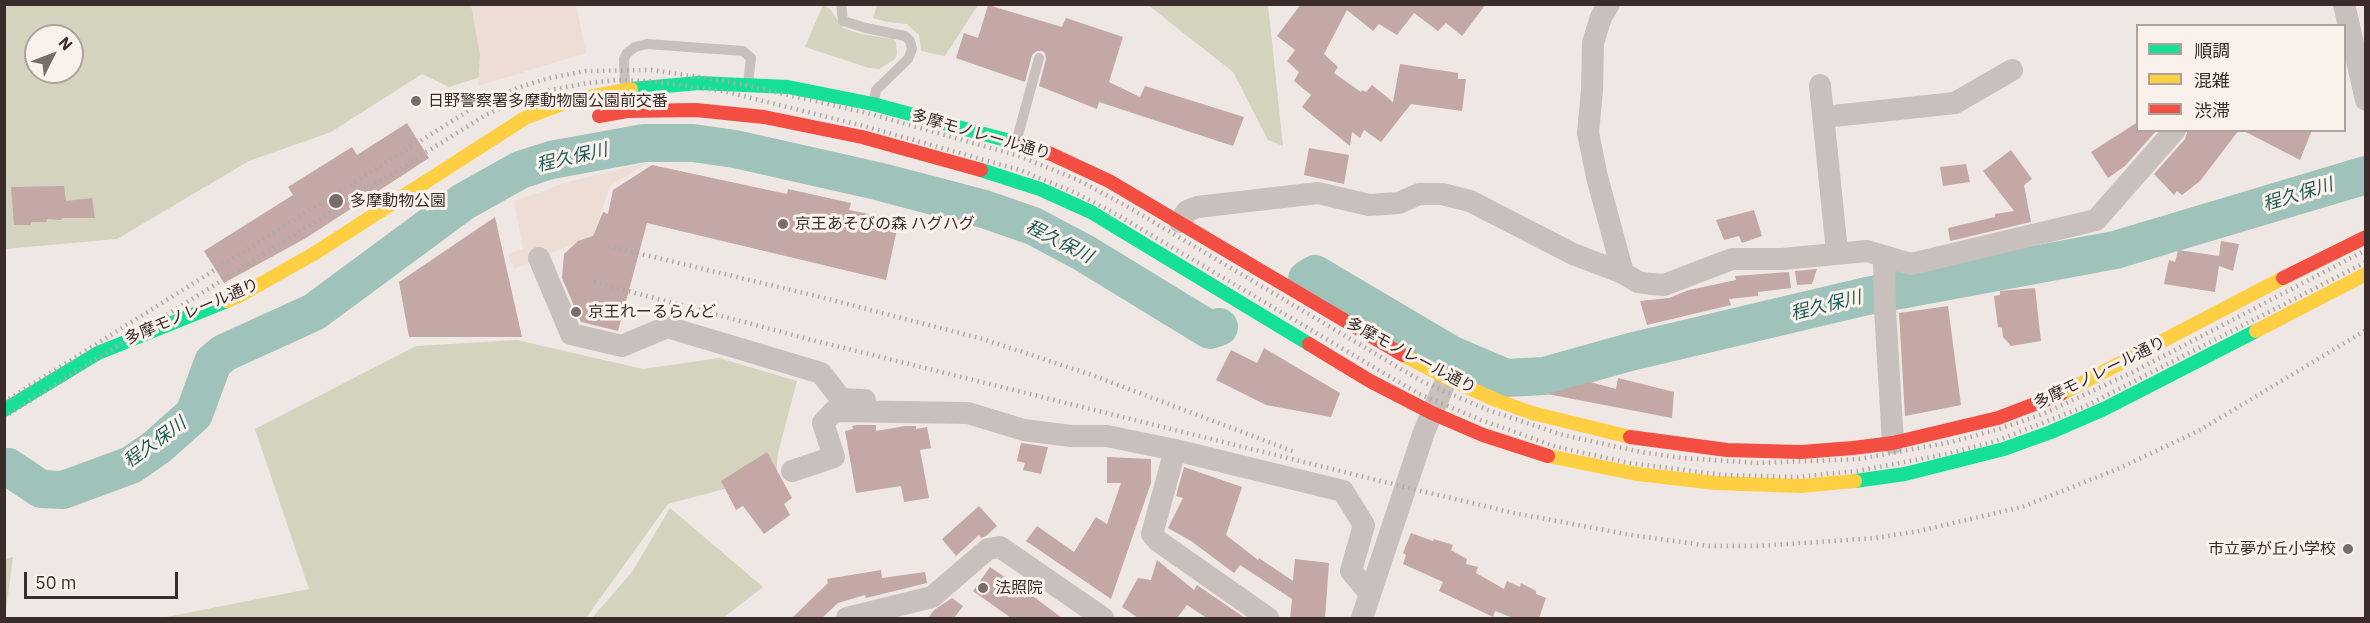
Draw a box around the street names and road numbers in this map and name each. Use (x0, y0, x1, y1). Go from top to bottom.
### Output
street label: 多摩モノレール通り (909, 106, 1053, 164)
street label: 多摩モノレール通り (122, 275, 262, 349)
street label: 多摩モノレール通り (1343, 314, 1479, 398)
street label: 多摩モノレール通り (2031, 333, 2169, 413)

